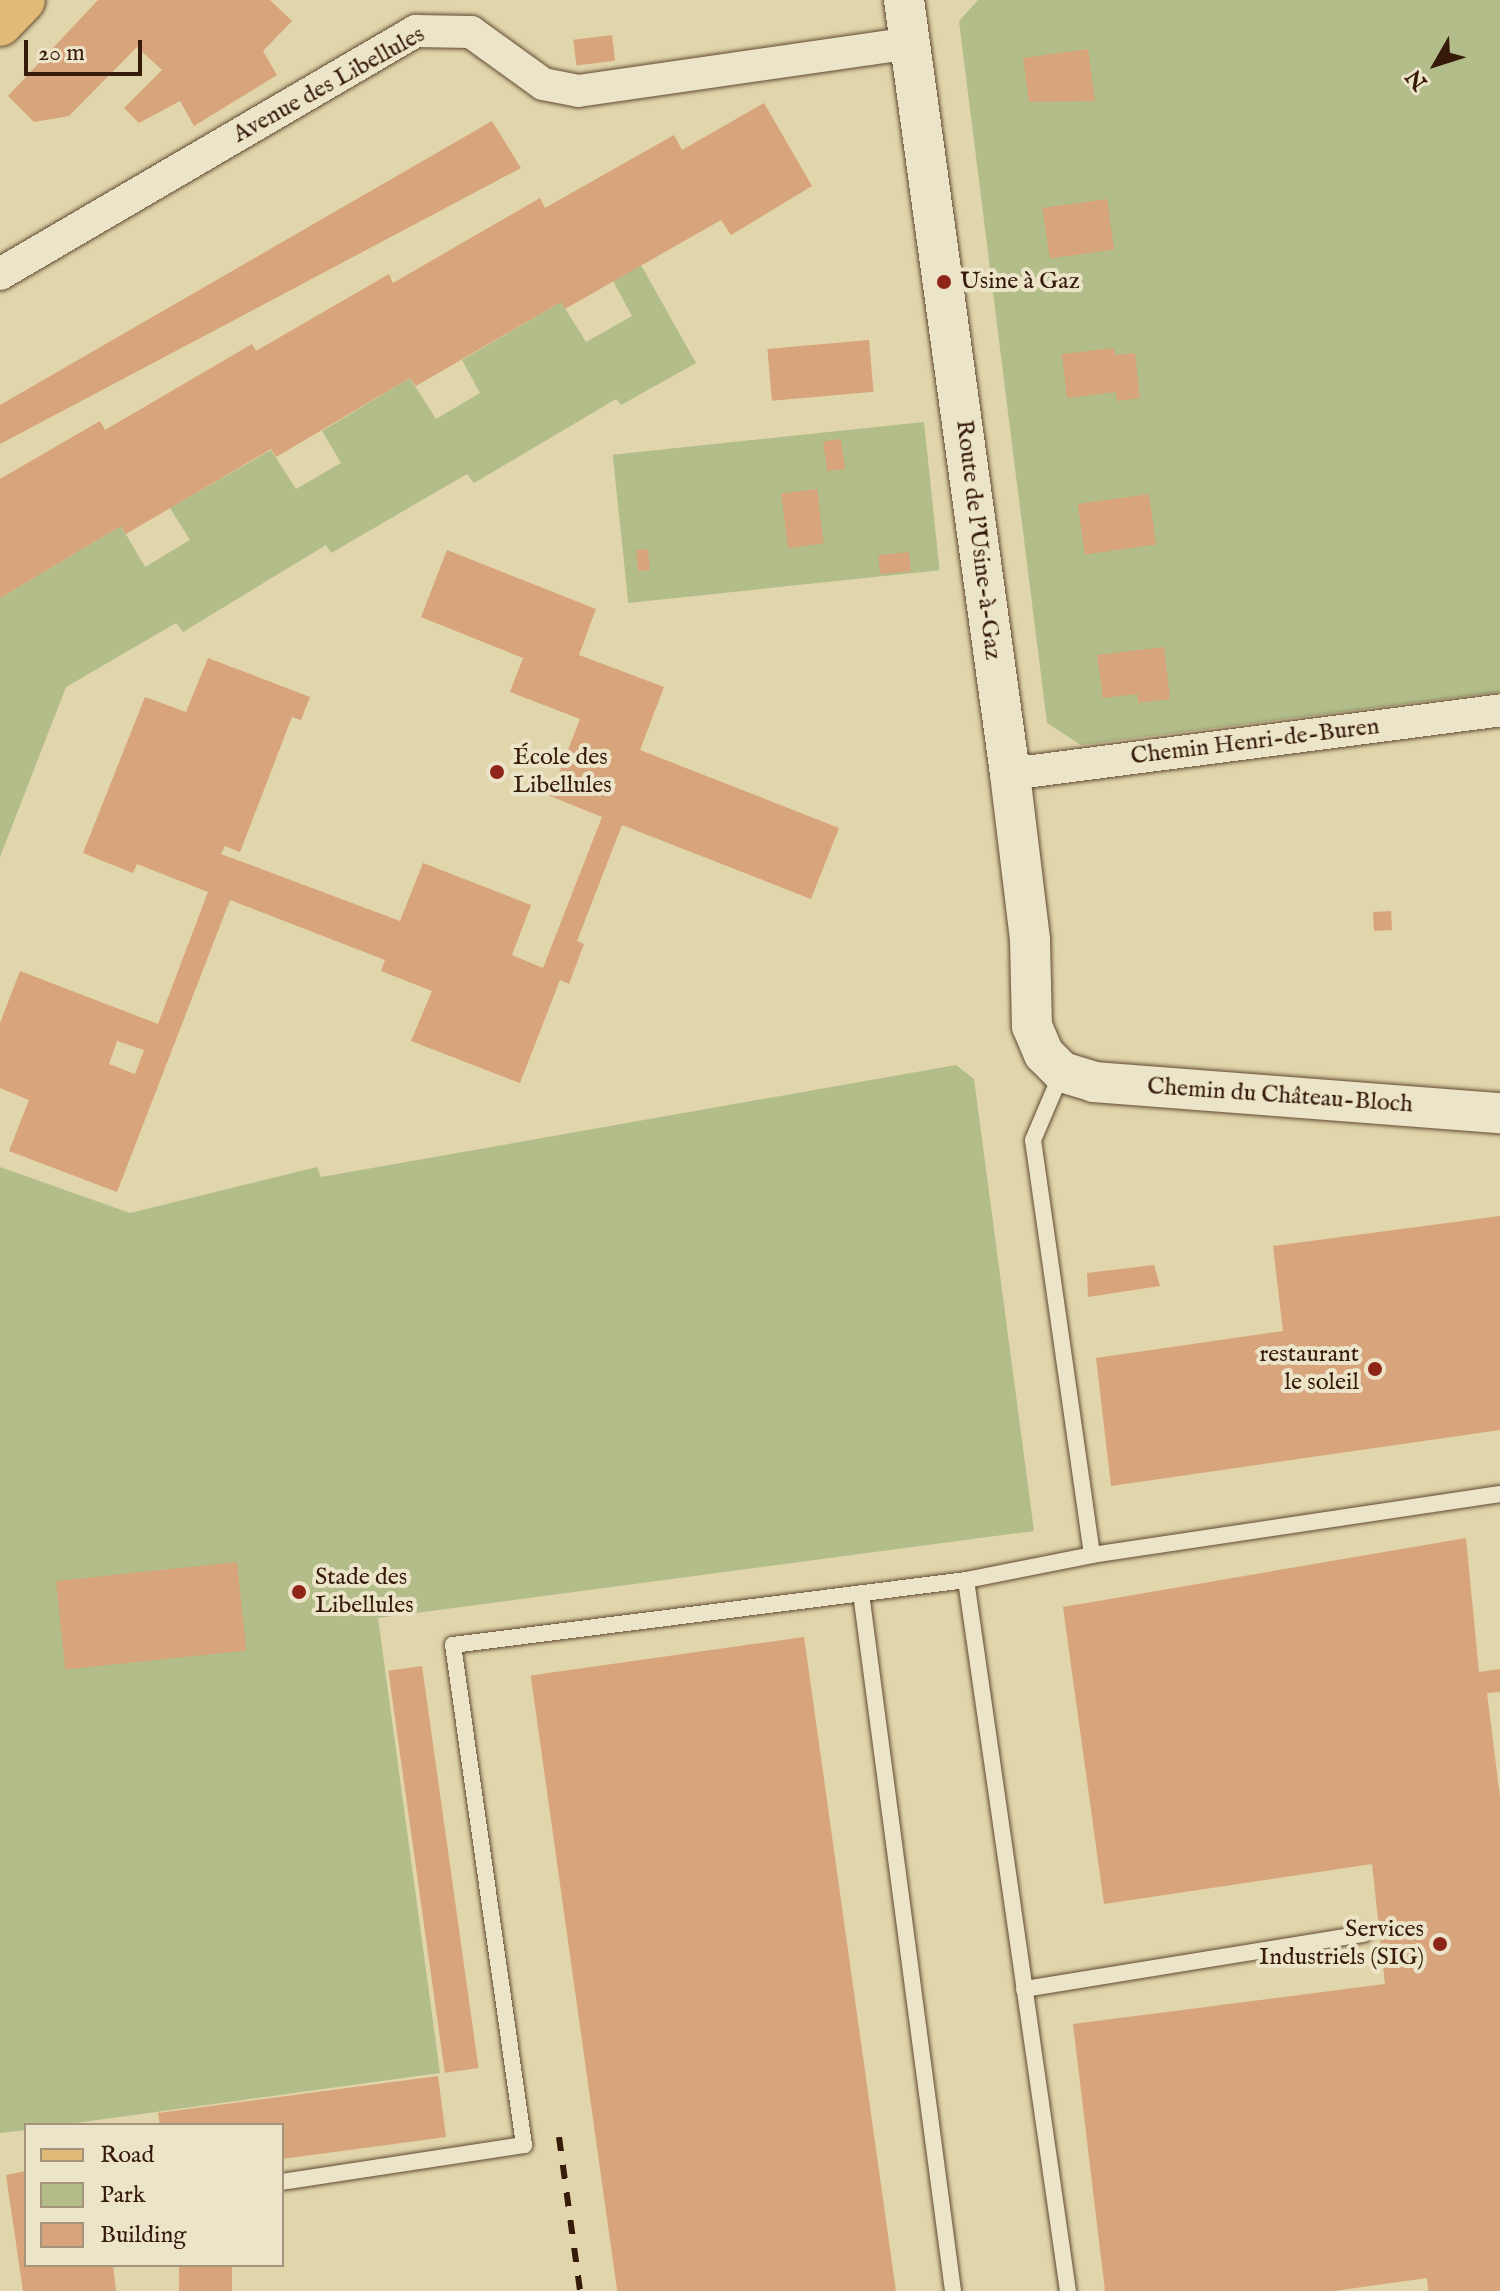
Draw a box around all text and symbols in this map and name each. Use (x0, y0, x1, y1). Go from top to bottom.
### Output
street label: Avenue des Libellules (228, 20, 430, 150)
scale bar (28, 24, 146, 74)
north arrow (1396, 24, 1476, 104)
text: 20 m (38, 38, 85, 69)
text: N (1400, 63, 1434, 95)
place label: Usine à Gaz (960, 268, 1080, 296)
marker: Usine à Gaz (935, 273, 953, 291)
street label: Route de l'Usine-à-Gaz (949, 418, 1007, 662)
street label: Chemin Henri-de-Buren (1129, 712, 1381, 772)
place label: École des Libellules (513, 744, 612, 800)
marker: École des Libellules (488, 763, 506, 781)
street label: Chemin du Château-Bloch (1146, 1072, 1414, 1120)
place label: restaurant le soleil (1260, 1341, 1359, 1397)
marker: restaurant le soleil (1366, 1360, 1384, 1378)
place label: Stade des Libellules (315, 1564, 414, 1620)
marker: Stade des Libellules (290, 1583, 308, 1601)
place label: Services Industriels (SIG) (1259, 1916, 1424, 1972)
marker: Services Industriels (SIG) (1431, 1935, 1449, 1953)
legend (24, 2123, 284, 2267)
text: Road (100, 2140, 154, 2171)
text: Park (100, 2180, 146, 2211)
text: Building (100, 2220, 186, 2251)

